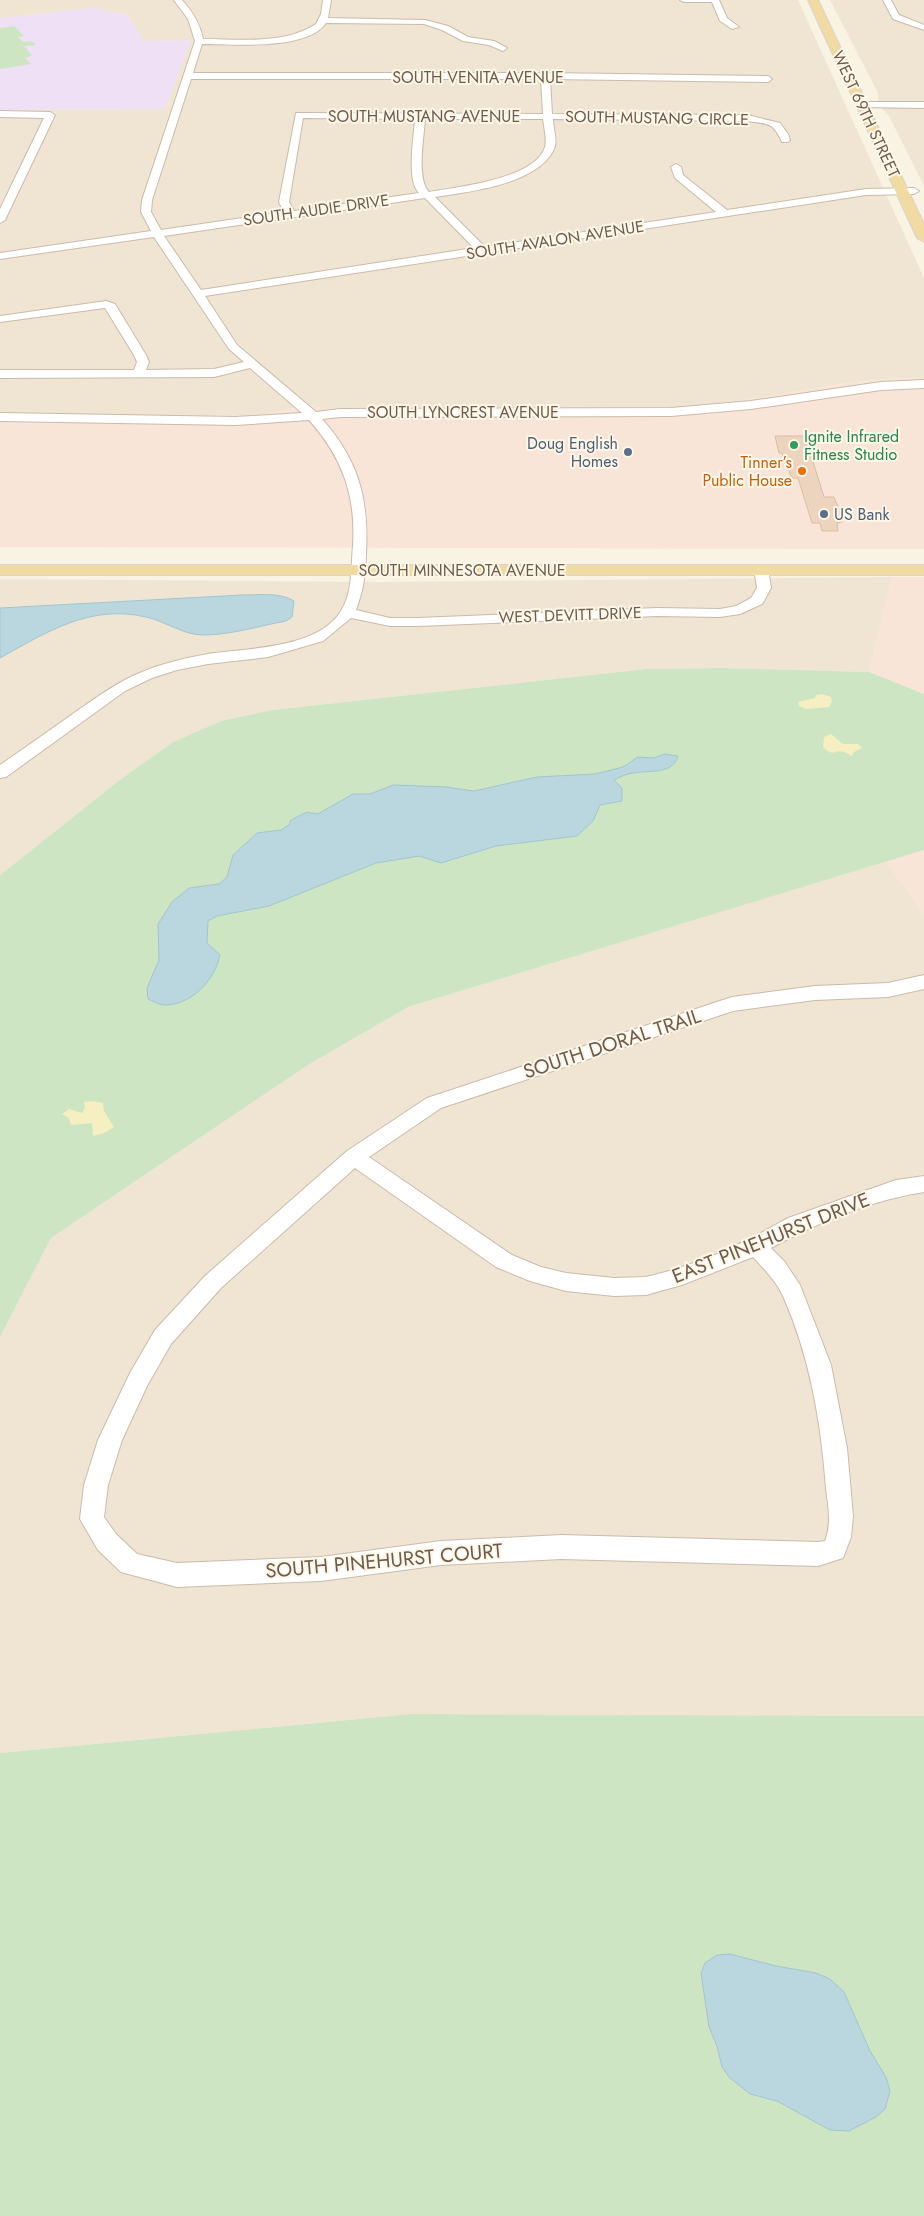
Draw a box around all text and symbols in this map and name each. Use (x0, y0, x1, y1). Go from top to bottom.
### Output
street label: WEST 69TH STREET (827, 47, 906, 182)
street label: SOUTH VENITA AVENUE (392, 66, 564, 89)
street label: SOUTH MUSTANG AVENUE (328, 105, 520, 128)
street label: SOUTH MUSTANG CIRCLE (565, 105, 749, 131)
street label: SOUTH AUDIE DRIVE (242, 188, 390, 232)
street label: SOUTH AVALON AVENUE (464, 215, 646, 265)
street label: SOUTH LYNCREST AVENUE (367, 401, 559, 424)
place label: Ignite Infrared Fitness Studio (804, 425, 899, 466)
place label: Doug English Homes (527, 432, 618, 473)
marker: Ignite Infrared Fitness Studio (788, 439, 800, 451)
marker: Doug English Homes (622, 446, 634, 458)
place label: Tinner’s Public House (702, 451, 792, 492)
marker: Tinner’s Public House (796, 465, 808, 477)
place label: US Bank (834, 503, 891, 526)
marker: US Bank (818, 508, 830, 520)
street label: SOUTH MINNESOTA AVENUE (358, 559, 566, 582)
street label: WEST DEVITT DRIVE (498, 601, 642, 629)
street label: SOUTH DORAL TRAIL (519, 1002, 705, 1086)
street label: EAST PINEHURST DRIVE (668, 1185, 874, 1291)
street label: SOUTH PINEHURST COURT (264, 1536, 505, 1586)

